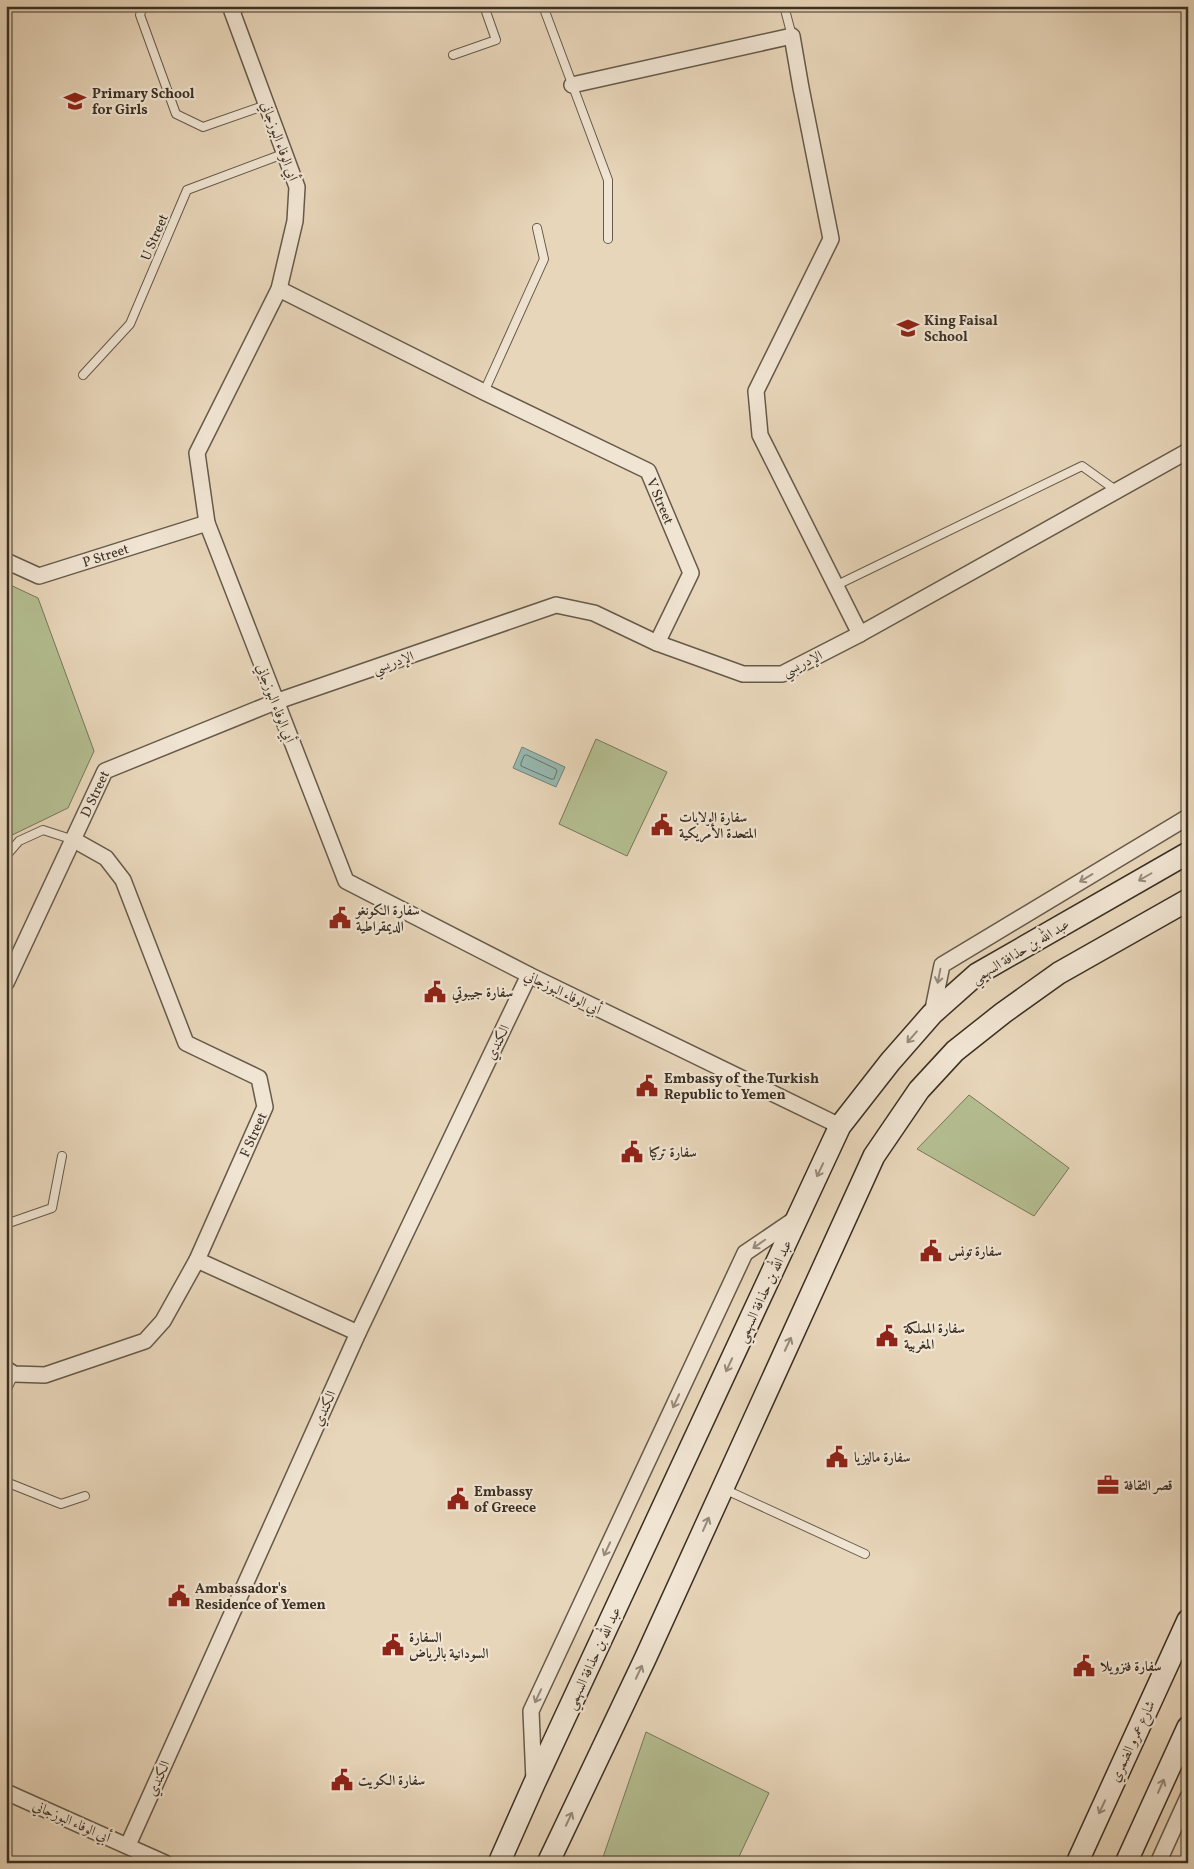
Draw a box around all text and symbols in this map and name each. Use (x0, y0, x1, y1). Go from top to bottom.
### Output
place label: Primary School for Girls (92, 85, 195, 120)
school or university icon: Primary School for Girls (62, 88, 88, 114)
street label: أبي الوفاء البوزجاني (254, 98, 304, 185)
street label: U Street (137, 211, 174, 264)
place label: King Faisal School (924, 312, 998, 347)
school or university icon: King Faisal School (895, 315, 921, 341)
street label: V Street (641, 475, 678, 528)
street label: P Street (80, 540, 132, 573)
street label: الإدريسي (779, 647, 827, 685)
street label: الإدريسي (370, 648, 418, 682)
street label: أبي الوفاء البوزجاني (250, 660, 301, 747)
street label: D Street (77, 768, 115, 821)
place label: سفارة الولايات المتحدة الأمريكية (679, 809, 757, 844)
public building icon: سفارة الولايات المتحدة الأمريكية (649, 812, 675, 838)
one-way arrow (1079, 872, 1093, 883)
one-way arrow (1139, 873, 1153, 883)
place label: سفارة الكونغو الديمقراطية (354, 902, 420, 937)
public building icon: سفارة الكونغو الديمقراطية (327, 905, 353, 931)
street label: عبد الله بن حذافة السهمي (967, 913, 1074, 991)
street label: أبي الوفاء البوزجاني (520, 965, 606, 1021)
one-way arrow (934, 967, 944, 983)
public building icon: سفارة جيبوتي (422, 979, 448, 1005)
place label: سفارة جيبوتي (451, 984, 513, 1004)
street label: الكندي (482, 1022, 516, 1064)
one-way arrow (906, 1031, 918, 1044)
place label: Embassy of the Turkish Republic to Yemen (664, 1070, 819, 1105)
public building icon: Embassy of the Turkish Republic to Yemen (634, 1073, 660, 1099)
street label: F Street (236, 1110, 272, 1161)
public building icon: سفارة تركيا (619, 1139, 645, 1165)
place label: سفارة تركيا (649, 1144, 697, 1163)
one-way arrow (815, 1162, 824, 1177)
street label: عبد الله بن حذافة السهمي (731, 1236, 799, 1347)
public building icon: سفارة تونس (918, 1238, 944, 1264)
one-way arrow (752, 1239, 766, 1249)
place label: سفارة تونس (948, 1243, 1002, 1262)
place label: سفارة المملكة المغربية (903, 1320, 965, 1355)
public building icon: سفارة المملكة المغربية (874, 1323, 900, 1349)
one-way arrow (784, 1337, 793, 1352)
one-way arrow (724, 1357, 734, 1372)
street label: الكندي (309, 1388, 342, 1430)
one-way arrow (671, 1393, 680, 1408)
public building icon: سفارة ماليزيا (824, 1444, 850, 1470)
place label: سفارة ماليزيا (854, 1449, 910, 1468)
office icon: قصر الثقافة (1095, 1472, 1121, 1498)
place label: قصر الثقافة (1124, 1477, 1173, 1496)
place label: Embassy of Greece (474, 1483, 536, 1518)
public building icon: Embassy of Greece (445, 1486, 471, 1512)
one-way arrow (702, 1517, 711, 1532)
one-way arrow (602, 1541, 612, 1556)
place label: Ambassador's Residence of Yemen (195, 1580, 326, 1615)
public building icon: Ambassador's Residence of Yemen (166, 1583, 192, 1609)
street label: عبد الله بن حذافة السهمي (560, 1603, 628, 1714)
place label: السفارة السودانية بالرياض (409, 1629, 488, 1664)
public building icon: السفارة السودانية بالرياض (380, 1632, 406, 1658)
public building icon: سفارة فنزويلا (1071, 1653, 1097, 1679)
place label: سفارة فنزويلا (1100, 1658, 1162, 1677)
one-way arrow (635, 1665, 644, 1680)
one-way arrow (533, 1688, 543, 1703)
street label: شارع عمرو الضمري (1106, 1698, 1161, 1786)
street label: الكندي (143, 1758, 176, 1800)
public building icon: سفارة الكويت (329, 1767, 355, 1793)
place label: سفارة الكويت (358, 1772, 425, 1791)
one-way arrow (1156, 1779, 1166, 1794)
street label: أبي الوفاء البوزجاني (29, 1795, 115, 1849)
one-way arrow (1097, 1799, 1107, 1814)
one-way arrow (565, 1812, 574, 1827)

